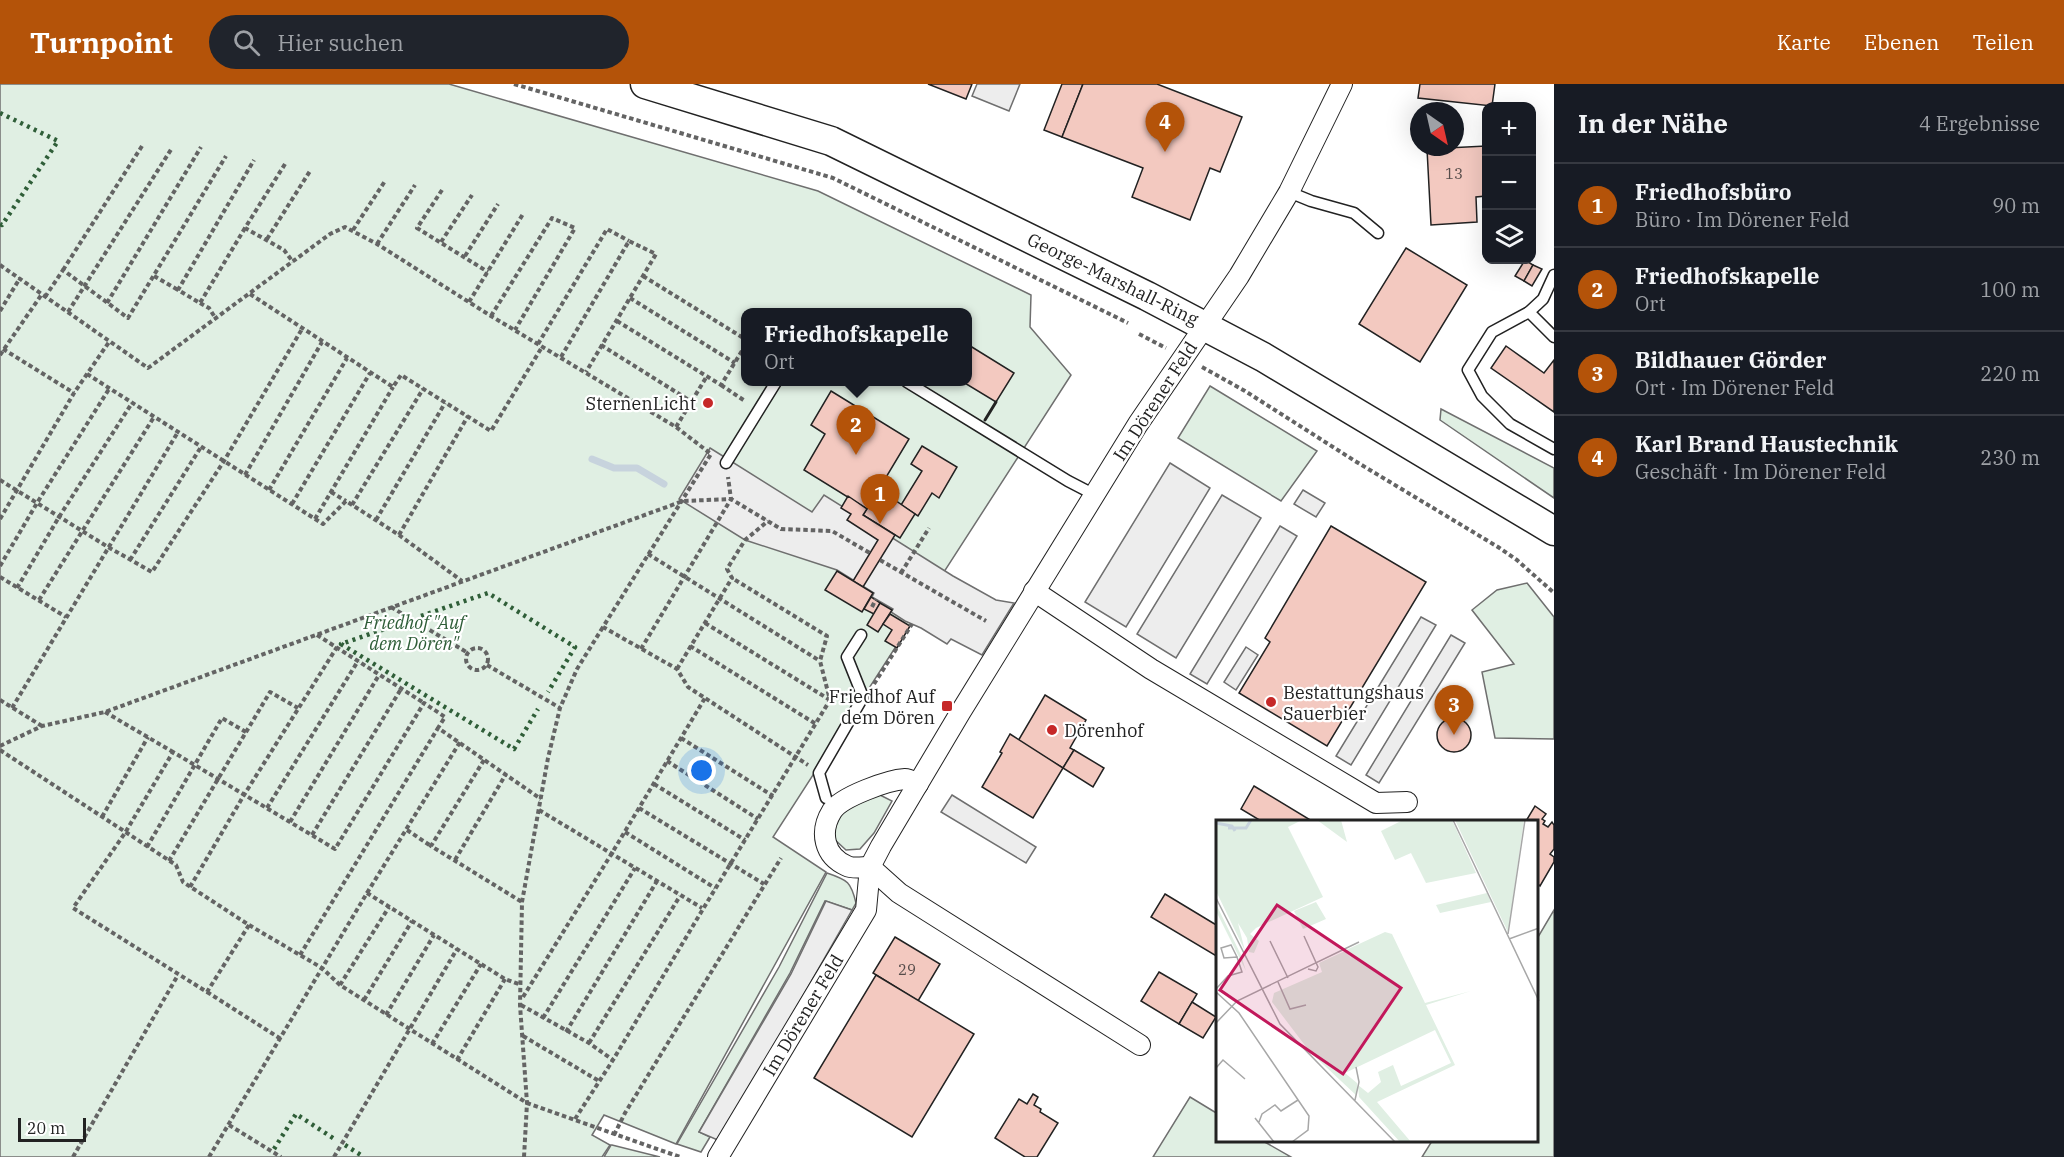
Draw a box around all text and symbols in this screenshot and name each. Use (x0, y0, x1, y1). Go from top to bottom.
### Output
search box (209, 15, 629, 69)
text: Turnpoint (30, 24, 173, 61)
icon: search (230, 26, 263, 59)
text: Hier suchen (278, 28, 404, 57)
text: Karte (1777, 28, 1831, 56)
text: Ebenen (1864, 28, 1939, 56)
text: Teilen (1972, 28, 2034, 56)
north arrow (1410, 102, 1464, 156)
map controls (1482, 102, 1536, 264)
button: + (1482, 102, 1536, 156)
pin: 4 (1146, 103, 1184, 152)
text: In der Nähe (1578, 106, 1728, 140)
text: 4 Ergebnisse (1919, 110, 2040, 137)
button: − (1482, 156, 1536, 210)
house number: 13 (1445, 164, 1463, 183)
text: Friedhofsbüro (1635, 177, 1792, 206)
text: 1 (1592, 192, 1604, 219)
text: 90 m (1992, 192, 2040, 219)
text: Büro · Im Dörener Feld (1635, 206, 1850, 233)
button: layers (1482, 210, 1536, 264)
street label: George-Marshall-Ring (1024, 228, 1203, 331)
text: Friedhofskapelle (1635, 261, 1820, 290)
text: 2 (1592, 276, 1604, 303)
text: 100 m (1980, 276, 2040, 303)
text: Ort (1635, 290, 1665, 317)
popup (741, 308, 972, 386)
text: Friedhofskapelle (764, 319, 949, 348)
street label: Im Dörener Feld (1108, 337, 1202, 465)
text: Bildhauer Görder (1635, 345, 1826, 374)
text: Ort (764, 348, 795, 375)
text: 3 (1592, 360, 1604, 387)
text: 220 m (1980, 360, 2040, 387)
text: Ort · Im Dörener Feld (1635, 374, 1834, 401)
place label: SternenLicht (586, 392, 696, 415)
marker: SternenLicht (701, 396, 715, 410)
pin: 2 (836, 406, 876, 455)
text: Karl Brand Haustechnik (1635, 429, 1898, 458)
text: 4 (1592, 444, 1604, 471)
text: 230 m (1980, 444, 2040, 471)
text: Geschäft · Im Dörener Feld (1635, 458, 1886, 485)
pin: 1 (860, 474, 900, 524)
park label: Friedhof "Auf dem Dören" (362, 611, 468, 655)
place label: Bestattungshaus Sauerbier (1283, 681, 1424, 725)
place label: Friedhof Auf dem Dören (829, 685, 937, 729)
pin: 3 (1434, 686, 1474, 735)
marker: Bestattungshaus Sauerbier (1264, 695, 1278, 709)
marker: Friedhof Auf dem Dören (940, 699, 954, 713)
place label: Dörenhof (1064, 719, 1145, 742)
marker: Dörenhof (1045, 723, 1059, 737)
your location (687, 756, 716, 785)
inset map (1216, 820, 1539, 1142)
street label: Im Dörener Feld (758, 950, 848, 1080)
house number: 29 (898, 960, 916, 979)
scale bar (18, 1115, 86, 1142)
text: 20 m (27, 1118, 65, 1138)

